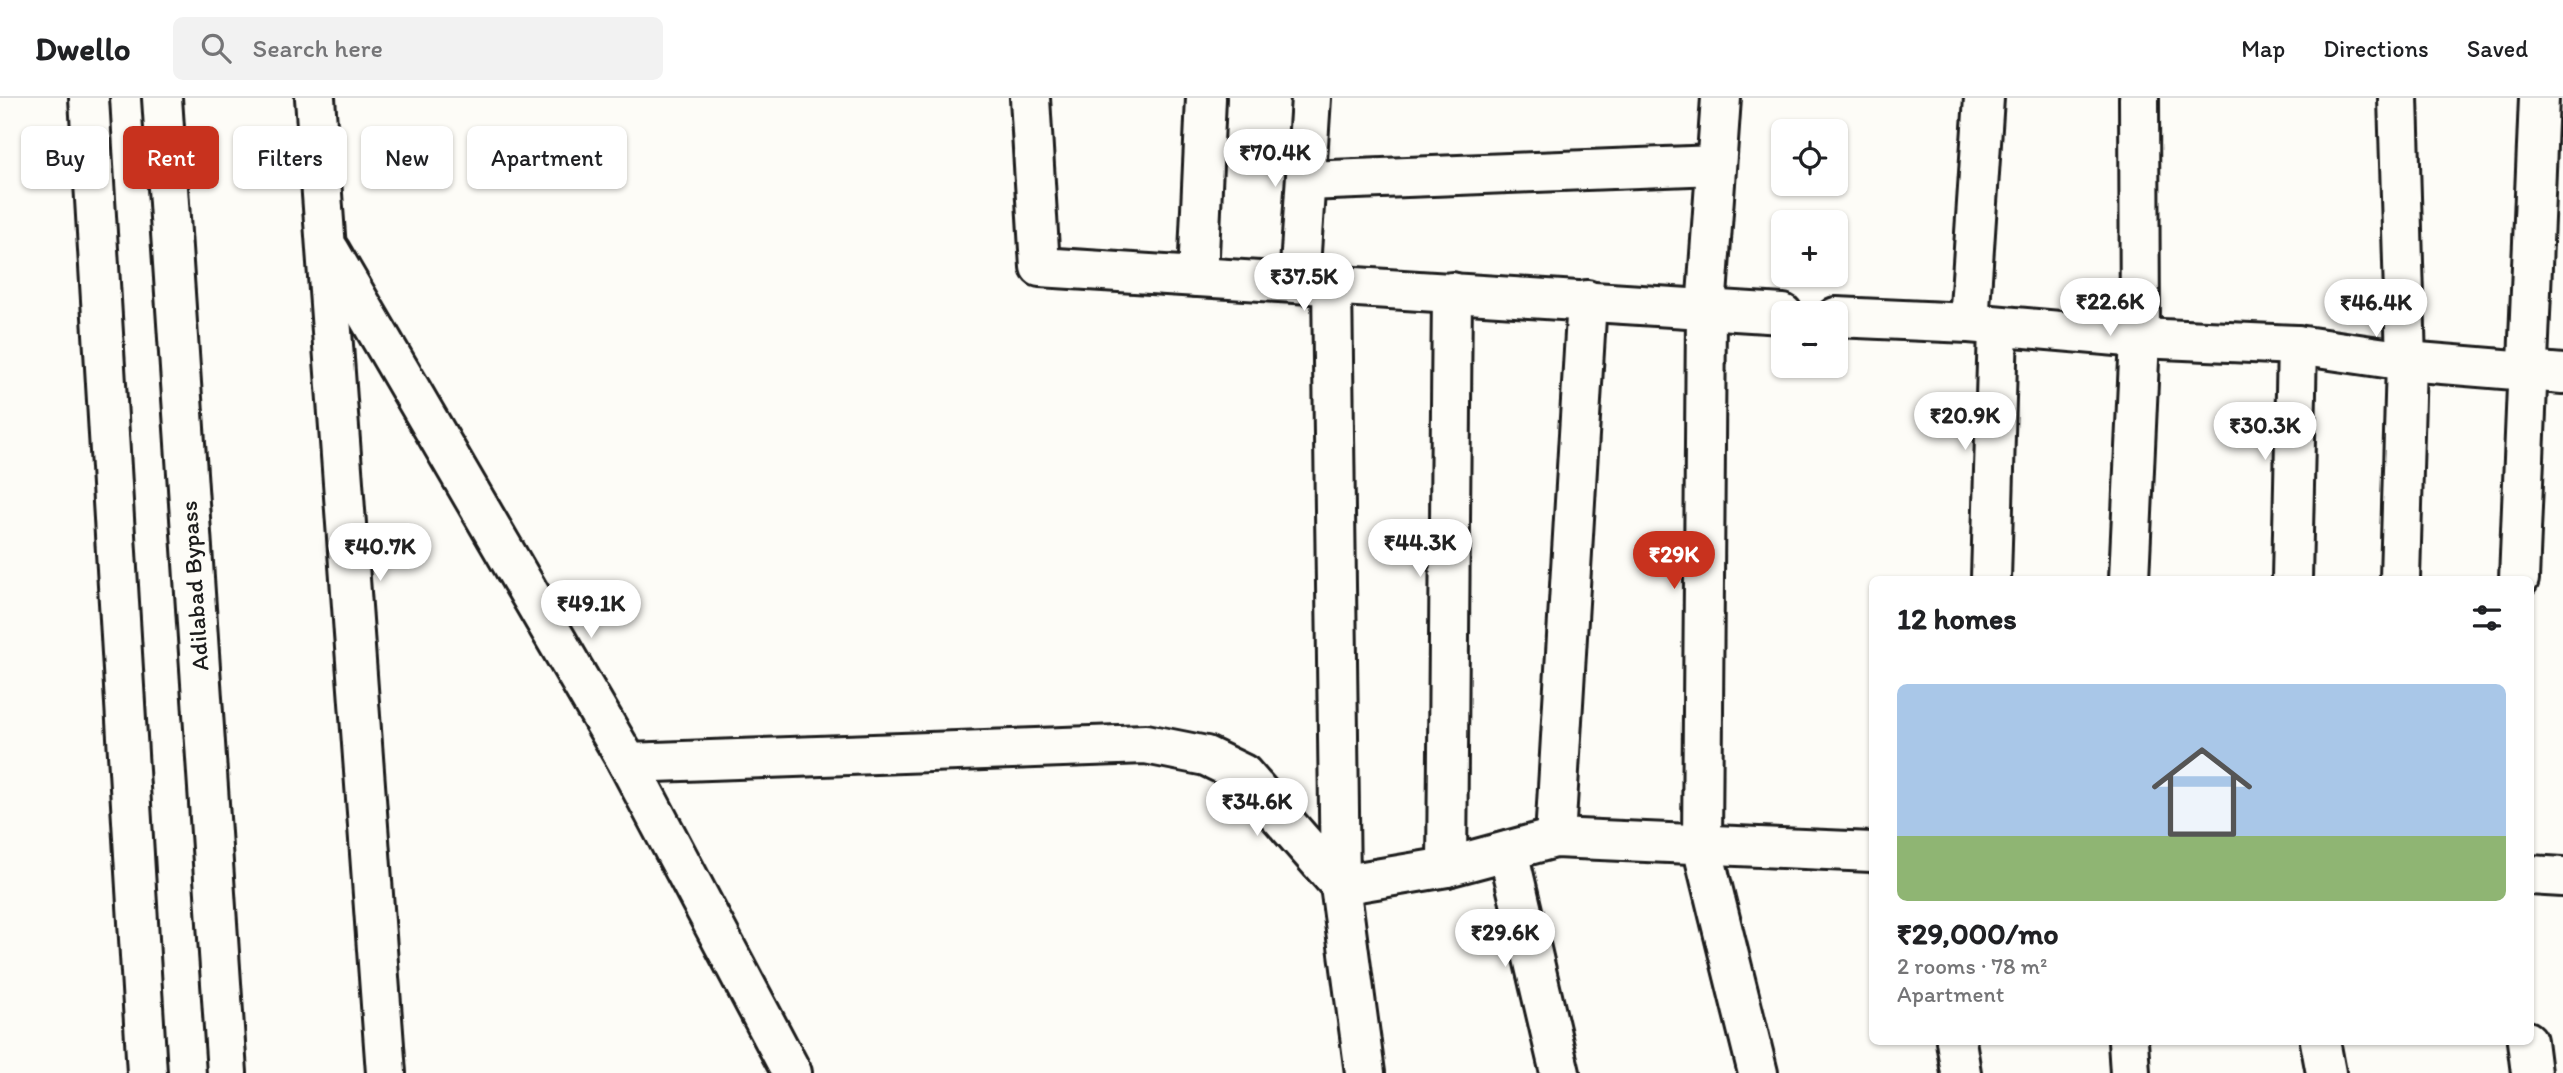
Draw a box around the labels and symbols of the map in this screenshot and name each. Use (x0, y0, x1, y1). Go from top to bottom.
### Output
pin: ₹70.4K (1218, 130, 1332, 189)
pin: ₹37.5K (1247, 254, 1361, 313)
pin: ₹22.6K (2053, 278, 2167, 338)
pin: ₹46.4K (2319, 280, 2433, 339)
pin: ₹20.9K (1908, 392, 2022, 452)
pin: ₹30.3K (2208, 402, 2322, 462)
street label: Adilabad Bypass (174, 500, 214, 672)
pin: ₹44.3K (1363, 519, 1477, 579)
pin: ₹40.7K (323, 524, 437, 583)
pin: ₹29K (1633, 532, 1715, 591)
pin: ₹49.1K (534, 580, 648, 640)
pin: ₹34.6K (1200, 778, 1314, 838)
pin: ₹29.6K (1448, 910, 1562, 969)

